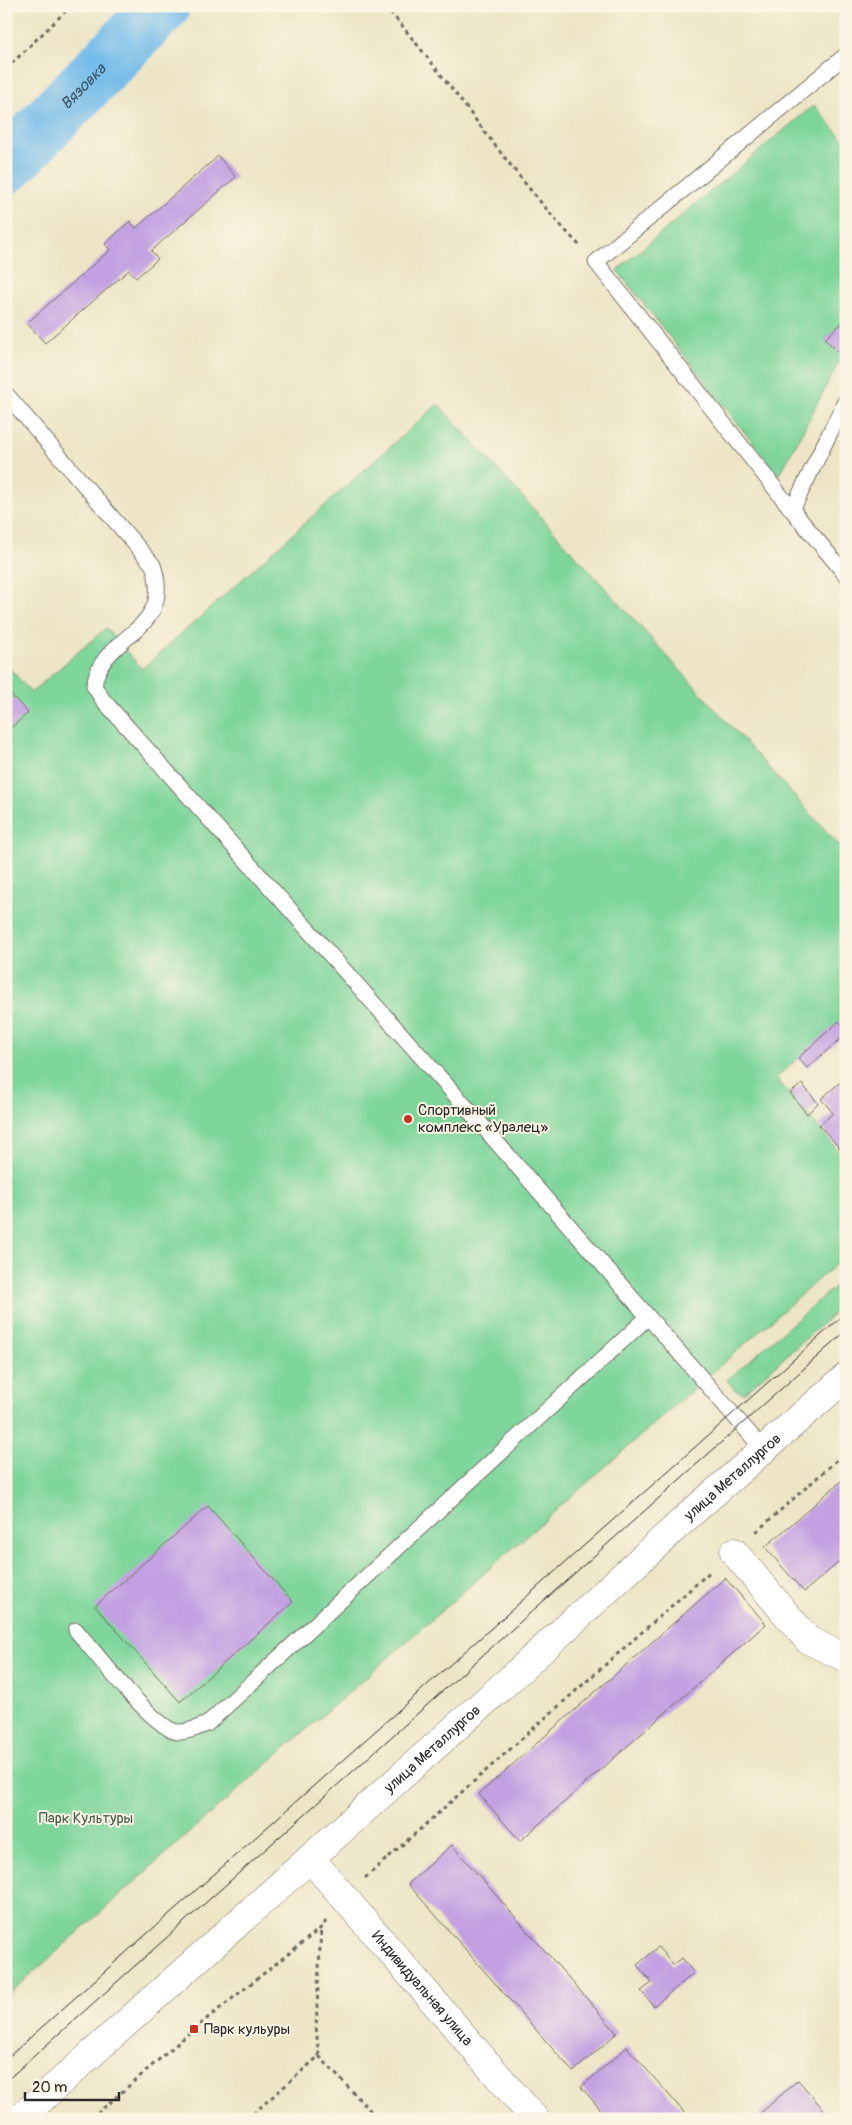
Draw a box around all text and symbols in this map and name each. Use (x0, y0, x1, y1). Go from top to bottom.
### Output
water label: Вязовка (57, 58, 111, 114)
place label: Спортивный комплекс «Уралец» (418, 1101, 548, 1137)
marker: Спортивный комплекс «Уралец» (402, 1113, 414, 1125)
street label: улица Металлургов (679, 1429, 785, 1525)
street label: улица Металлургов (379, 1700, 485, 1798)
park label: Парк Культуры (39, 1809, 133, 1828)
street label: Индивидуальная улица (368, 1927, 477, 2050)
place label: Парк кульуры (204, 2020, 290, 2039)
marker: Парк кульуры (188, 2023, 200, 2035)
scale bar (25, 2070, 119, 2102)
text: 20 m (32, 2078, 67, 2097)

